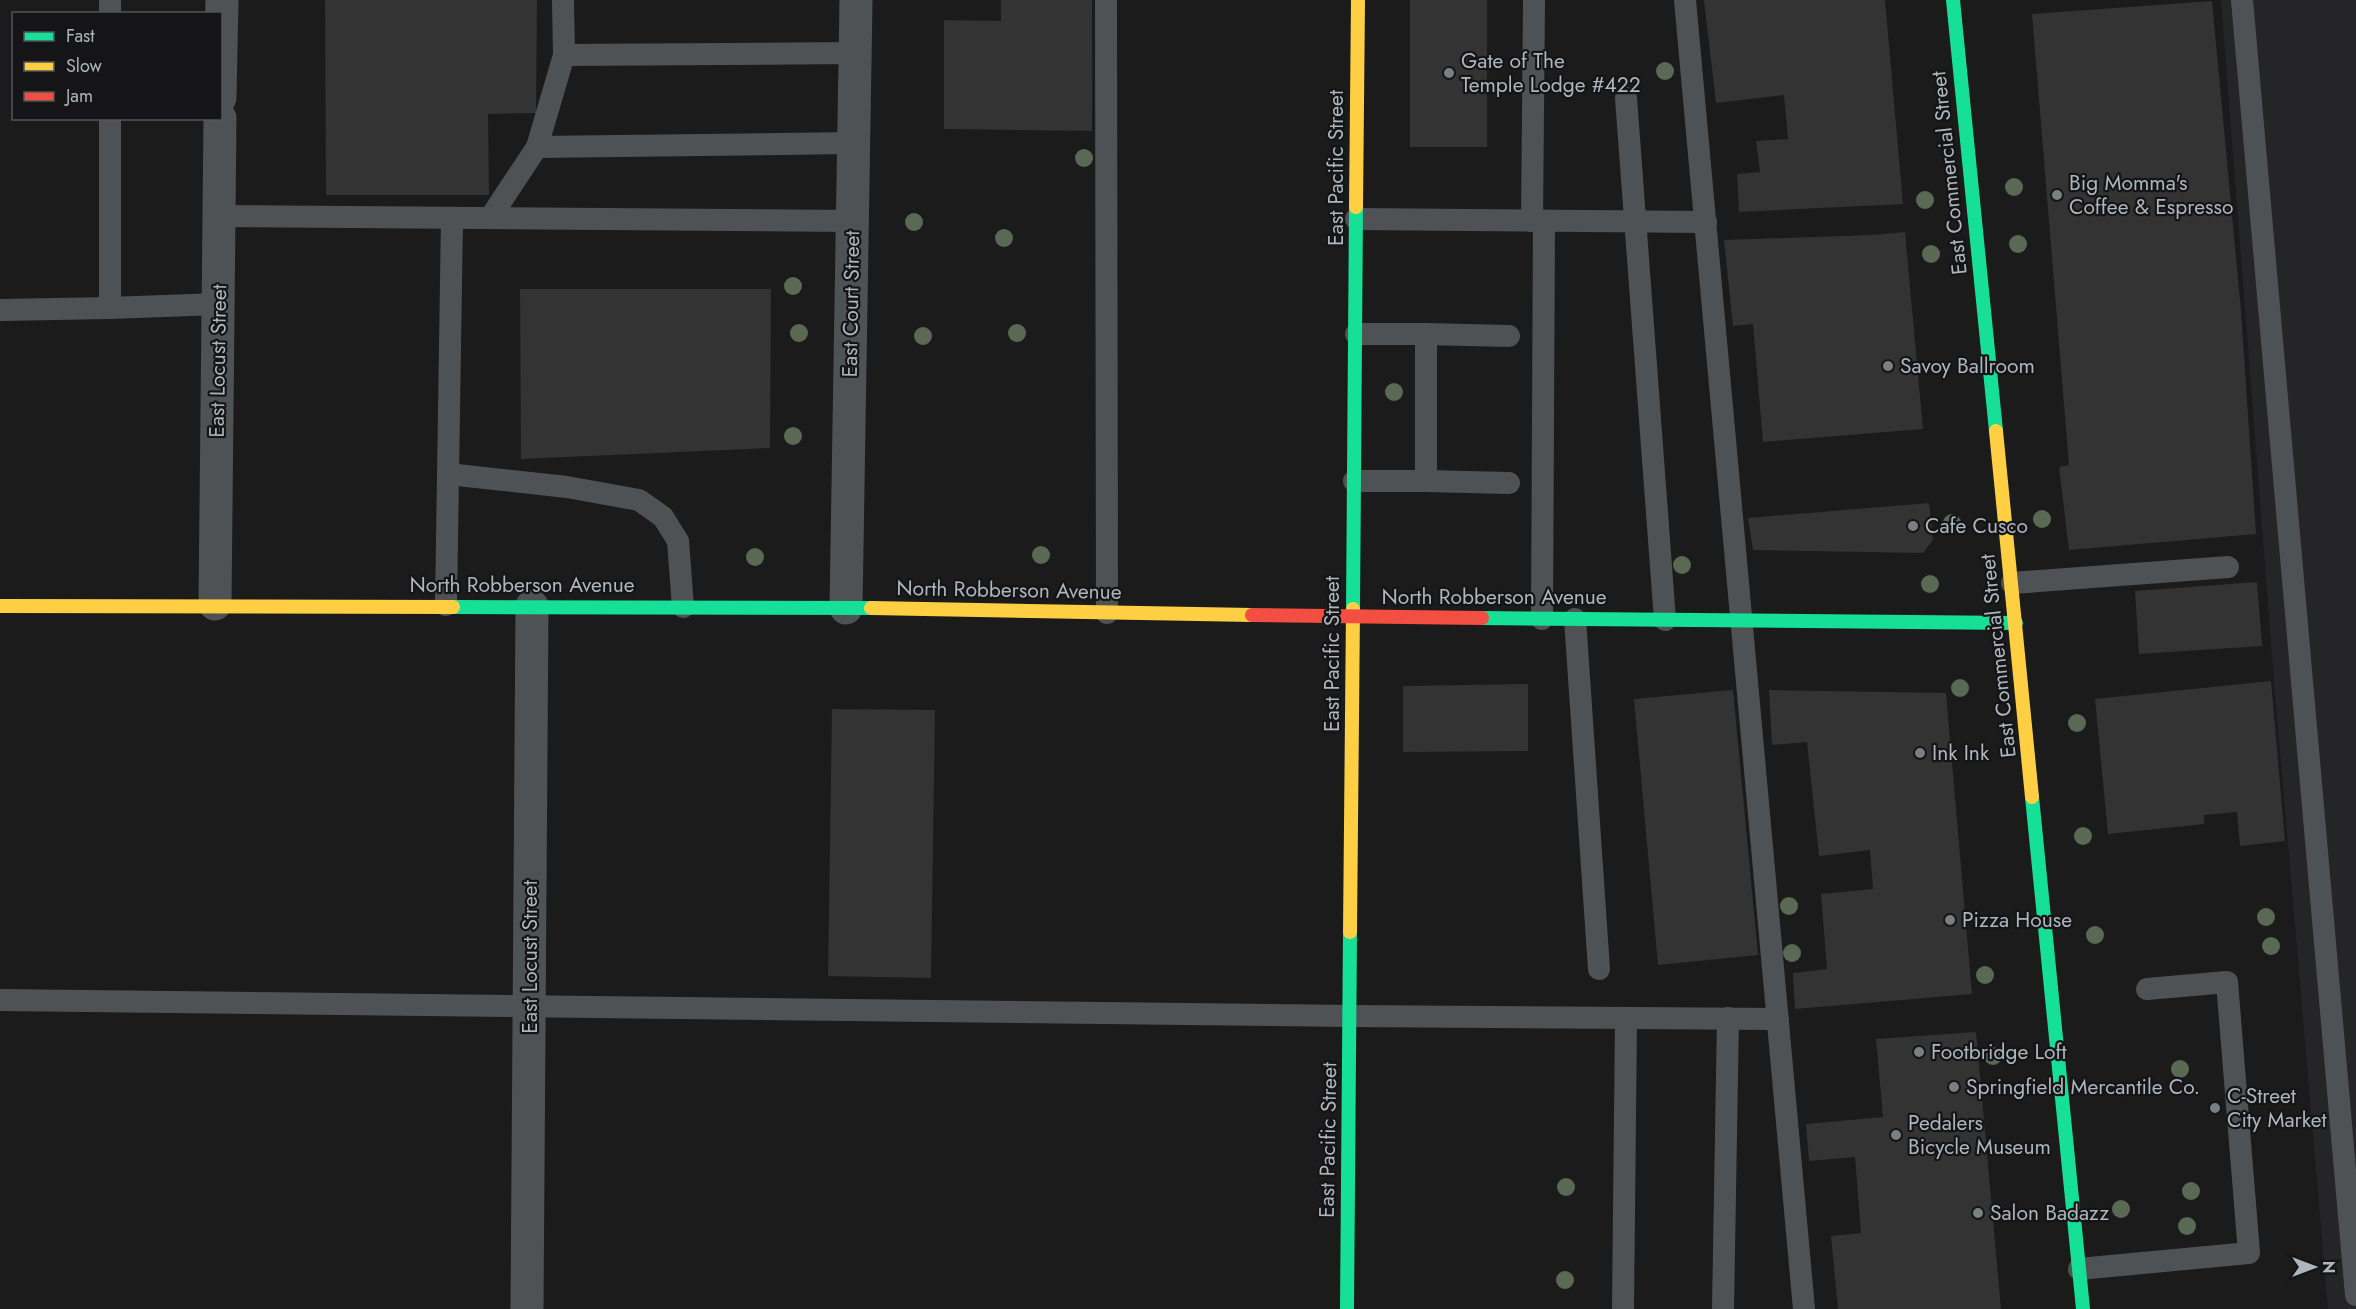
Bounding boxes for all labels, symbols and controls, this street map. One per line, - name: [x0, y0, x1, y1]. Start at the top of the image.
- legend: [12, 12, 222, 120]
- text: Fast: [66, 23, 95, 49]
- place label: Gate of The Temple Lodge #422: [1461, 46, 1641, 100]
- text: Slow: [66, 53, 103, 79]
- marker: Gate of The Temple Lodge #422: [1442, 66, 1456, 80]
- street label: East Commercial Street: [1923, 70, 1975, 276]
- text: Jam: [64, 83, 93, 109]
- street label: East Pacific Street: [1321, 90, 1351, 246]
- place label: Big Momma's Coffee & Espresso: [2069, 168, 2233, 222]
- marker: Big Momma's Coffee & Espresso: [2050, 188, 2064, 202]
- street label: East Court Street: [835, 230, 867, 378]
- street label: East Locust Street: [202, 284, 234, 438]
- place label: Savoy Ballroom: [1900, 351, 2035, 381]
- marker: Savoy Ballroom: [1881, 359, 1895, 373]
- place label: Cafe Cusco: [1925, 511, 2028, 541]
- marker: Cafe Cusco: [1906, 519, 1920, 533]
- street label: East Commercial Street: [1972, 553, 2024, 759]
- street label: North Robberson Avenue: [409, 570, 635, 600]
- street label: North Robberson Avenue: [896, 573, 1122, 607]
- street label: East Pacific Street: [1317, 576, 1347, 732]
- street label: North Robberson Avenue: [1381, 582, 1607, 612]
- place label: Ink Ink: [1932, 738, 1990, 768]
- marker: Ink Ink: [1913, 746, 1927, 760]
- street label: East Locust Street: [515, 880, 545, 1034]
- place label: Pizza House: [1962, 905, 2072, 935]
- marker: Pizza House: [1943, 913, 1957, 927]
- place label: Footbridge Loft: [1931, 1037, 2067, 1067]
- marker: Footbridge Loft: [1912, 1045, 1926, 1059]
- street label: East Pacific Street: [1312, 1062, 1344, 1218]
- place label: Springfield Mercantile Co.: [1966, 1072, 2200, 1102]
- marker: Springfield Mercantile Co.: [1947, 1080, 1961, 1094]
- place label: C-Street City Market: [2227, 1081, 2327, 1135]
- marker: C-Street City Market: [2208, 1101, 2222, 1115]
- place label: Pedalers Bicycle Museum: [1908, 1108, 2051, 1162]
- marker: Pedalers Bicycle Museum: [1889, 1128, 1903, 1142]
- place label: Salon Badazz: [1990, 1198, 2109, 1228]
- marker: Salon Badazz: [1971, 1206, 1985, 1220]
- north arrow: [2284, 1237, 2344, 1297]
- text: N: [2317, 1261, 2340, 1273]

